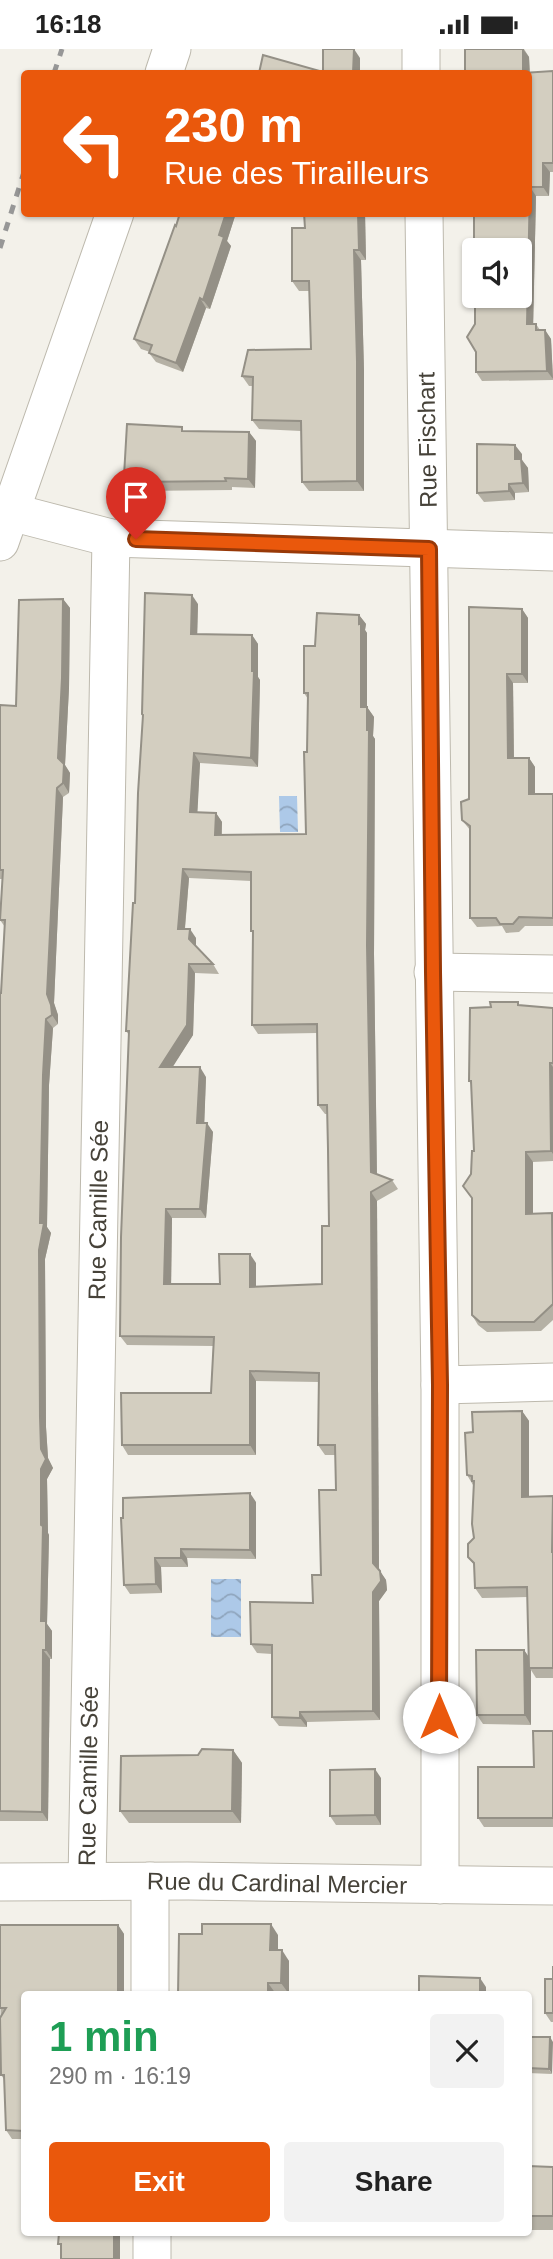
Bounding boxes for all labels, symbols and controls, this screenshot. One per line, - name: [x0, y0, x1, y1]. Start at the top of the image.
- text: 16:18: [35, 9, 102, 39]
- icon: left: [49, 98, 140, 189]
- text: 230 m: [164, 98, 303, 152]
- text: Rue des Tirailleurs: [164, 155, 429, 191]
- map controls: [462, 238, 532, 308]
- button: sound: [462, 238, 532, 308]
- street label: Rue Fischart: [412, 371, 442, 508]
- pin: [106, 467, 166, 539]
- icon: arrive: [117, 478, 155, 516]
- street label: Rue Camille Sée: [83, 1120, 113, 1300]
- position arrow: [402, 1680, 476, 1754]
- street label: Rue Camille Sée: [73, 1686, 103, 1866]
- street label: Rue du Cardinal Mercier: [147, 1867, 407, 1899]
- text: 1 min: [49, 2013, 159, 2060]
- button: close: [430, 2014, 504, 2088]
- text: 290 m · 16:19: [49, 2063, 191, 2089]
- button: Exit: [49, 2142, 270, 2222]
- button: Share: [284, 2142, 504, 2222]

